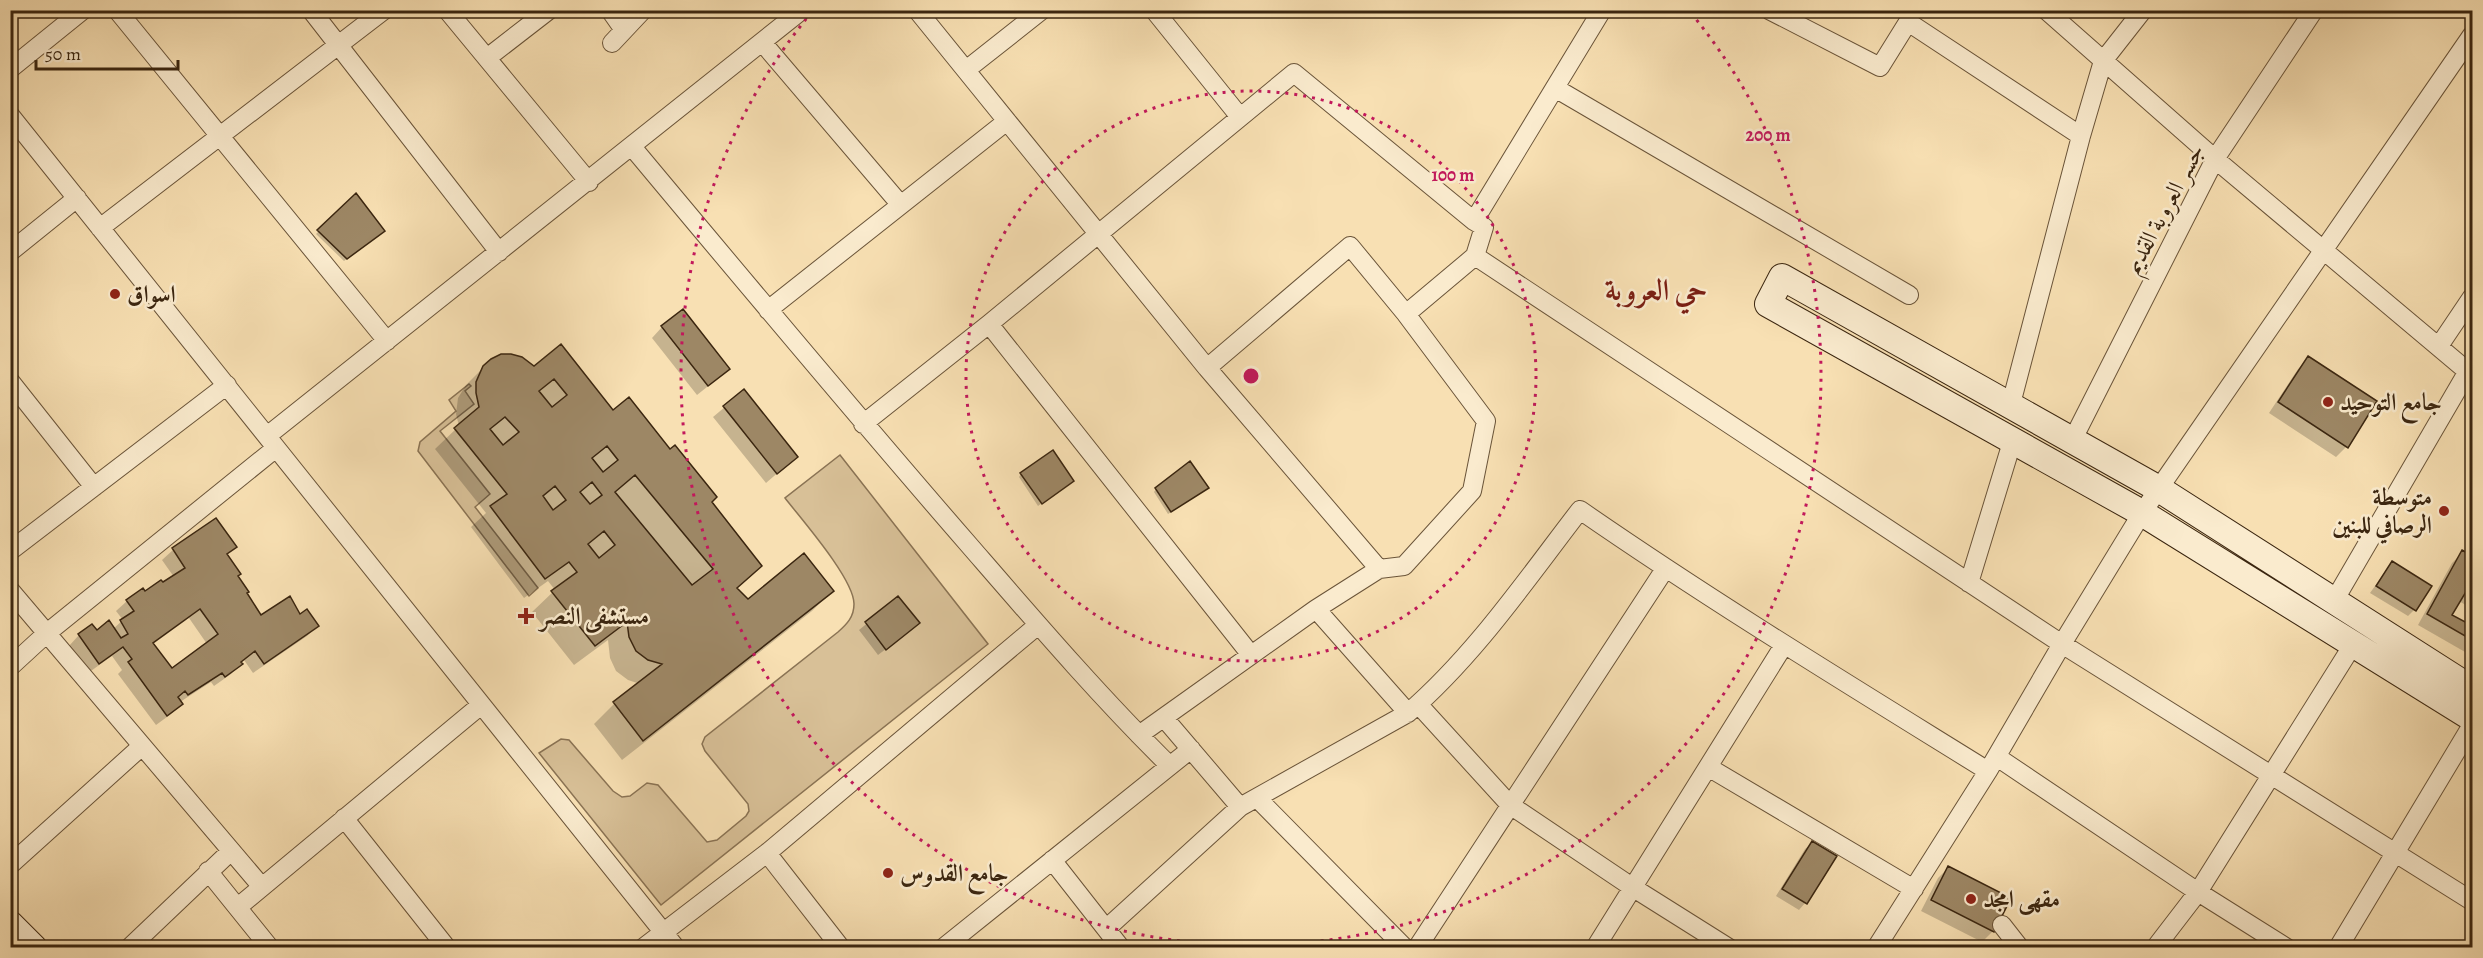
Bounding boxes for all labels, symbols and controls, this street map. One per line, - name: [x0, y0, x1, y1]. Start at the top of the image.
- scale bar: [36, 33, 178, 71]
- text: 50 m: [45, 42, 81, 66]
- text: 200 m: [1745, 123, 1791, 147]
- street label: جسر العروبة القديم: [2116, 138, 2216, 282]
- text: 100 m: [1432, 163, 1474, 187]
- district label: حي العروبة: [1605, 270, 1707, 315]
- place label: اسواق: [127, 278, 176, 310]
- marker: اسواق: [108, 287, 122, 301]
- centre of rings: [1241, 366, 1261, 386]
- place label: جامع التوحيد: [2340, 386, 2442, 424]
- marker: جامع التوحيد: [2321, 395, 2335, 409]
- place label: متوسطة الرصافي للبنين: [2332, 481, 2432, 544]
- marker: متوسطة الرصافي للبنين: [2437, 504, 2451, 518]
- place label: مستشفى النصر: [537, 600, 649, 633]
- marker: مستشفى النصر: [517, 607, 535, 625]
- place label: جامع القدوس: [900, 857, 1009, 895]
- marker: جامع القدوس: [881, 866, 895, 880]
- place label: مقهى امجد: [1983, 883, 2060, 915]
- marker: مقهى امجد: [1964, 892, 1978, 906]

